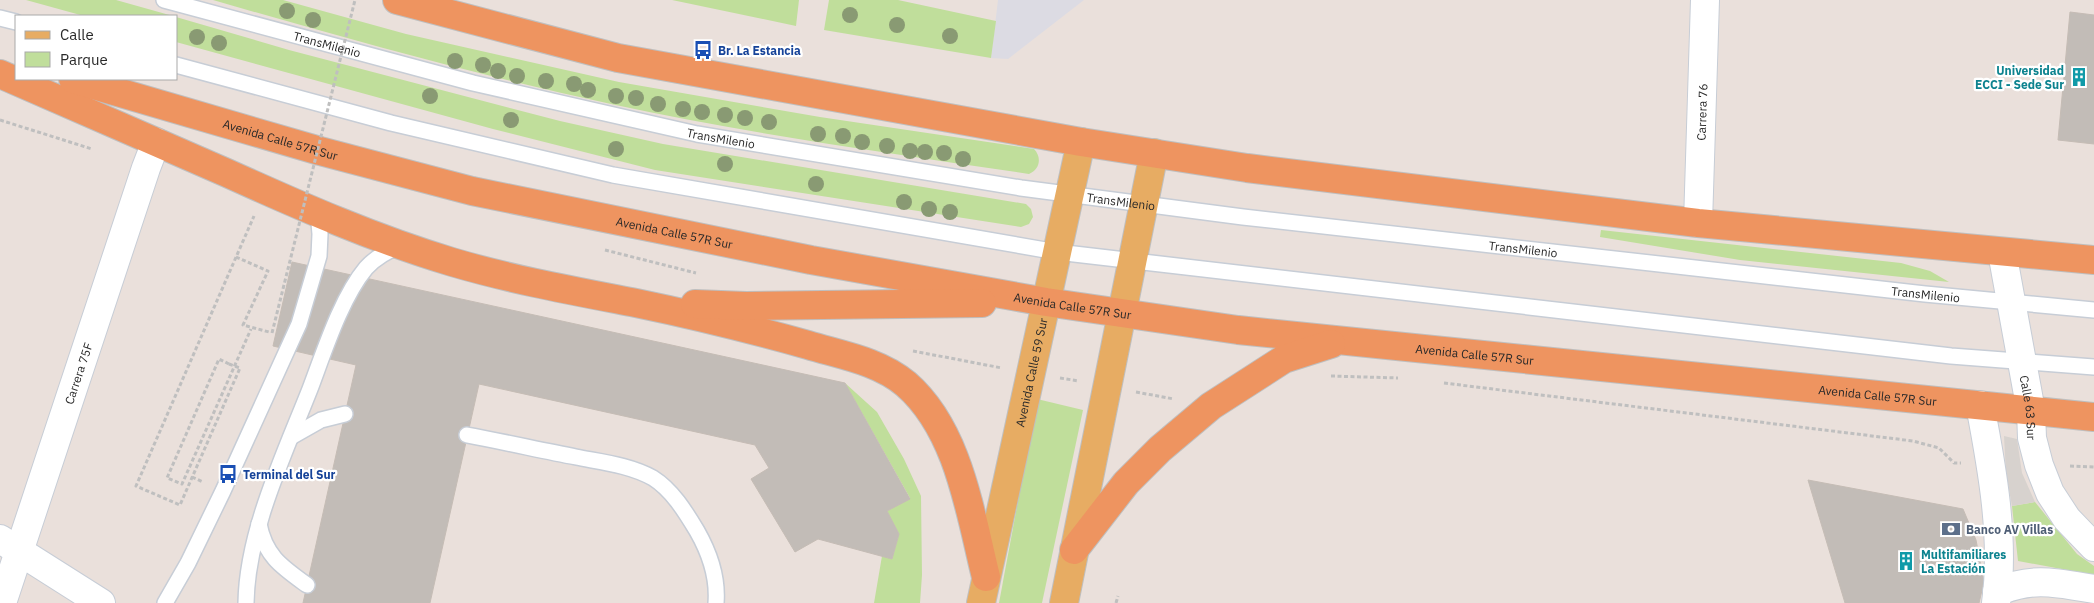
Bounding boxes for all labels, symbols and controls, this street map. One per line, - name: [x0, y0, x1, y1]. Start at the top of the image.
- legend: [15, 15, 178, 80]
- text: Calle: [60, 25, 94, 44]
- street label: TransMilenio: [292, 28, 363, 60]
- bus stop icon: Br. La Estancia: [692, 39, 714, 61]
- place label: Br. La Estancia: [718, 43, 801, 58]
- text: Parque: [60, 50, 108, 69]
- place label: Universidad ECCI - Sede Sur: [1975, 63, 2064, 92]
- building icon: Universidad ECCI - Sede Sur: [2068, 66, 2090, 88]
- street label: Carrera 76: [1693, 83, 1710, 141]
- street label: Avenida Calle 57R Sur: [221, 116, 340, 163]
- street label: TransMilenio: [685, 124, 757, 151]
- street label: TransMilenio: [1086, 189, 1156, 213]
- street label: Avenida Calle 57R Sur: [615, 213, 735, 252]
- street label: TransMilenio: [1488, 237, 1559, 260]
- street label: TransMilenio: [1890, 283, 1961, 305]
- street label: Avenida Calle 57R Sur: [1013, 289, 1133, 322]
- street label: Avenida Calle 59 Sur: [1012, 316, 1050, 428]
- street label: Carrera 75F: [61, 340, 95, 406]
- street label: Avenida Calle 57R Sur: [1415, 341, 1535, 368]
- street label: Calle 63 Sur: [2017, 374, 2040, 441]
- street label: Avenida Calle 57R Sur: [1818, 382, 1938, 409]
- bus stop icon: Terminal del Sur: [217, 463, 239, 485]
- place label: Terminal del Sur: [243, 467, 336, 482]
- bank icon: Banco AV Villas: [1940, 518, 1962, 540]
- place label: Banco AV Villas: [1966, 522, 2053, 537]
- place label: Multifamiliares La Estación: [1921, 547, 2006, 576]
- building icon: Multifamiliares La Estación: [1895, 550, 1917, 572]

